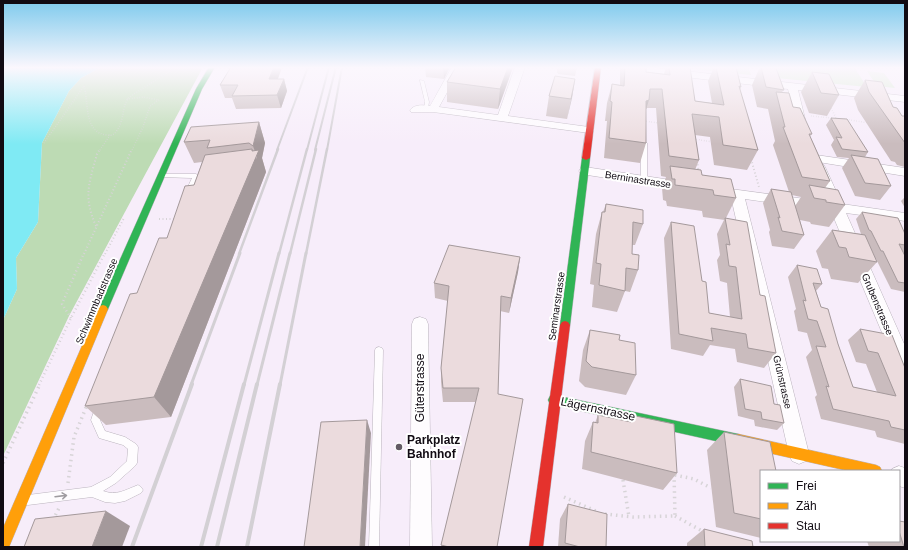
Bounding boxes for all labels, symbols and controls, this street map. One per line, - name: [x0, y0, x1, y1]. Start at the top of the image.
- street label: Berninastrasse: [604, 169, 672, 190]
- street label: Schwimmbadstrasse: [73, 256, 120, 346]
- street label: Seminarstrasse: [546, 270, 567, 341]
- street label: Grubenstrasse: [860, 272, 896, 337]
- street label: Güterstrasse: [413, 353, 427, 422]
- street label: Grünstrasse: [771, 354, 794, 410]
- street label: Lägernstrasse: [559, 394, 637, 424]
- place label: Parkplatz Bahnhof: [407, 433, 460, 461]
- marker: Parkplatz Bahnhof: [394, 442, 404, 452]
- legend: [760, 470, 900, 542]
- text: Frei: [796, 479, 817, 493]
- one-way arrow: [54, 492, 67, 500]
- text: Zäh: [796, 499, 817, 513]
- text: Stau: [796, 519, 821, 533]

